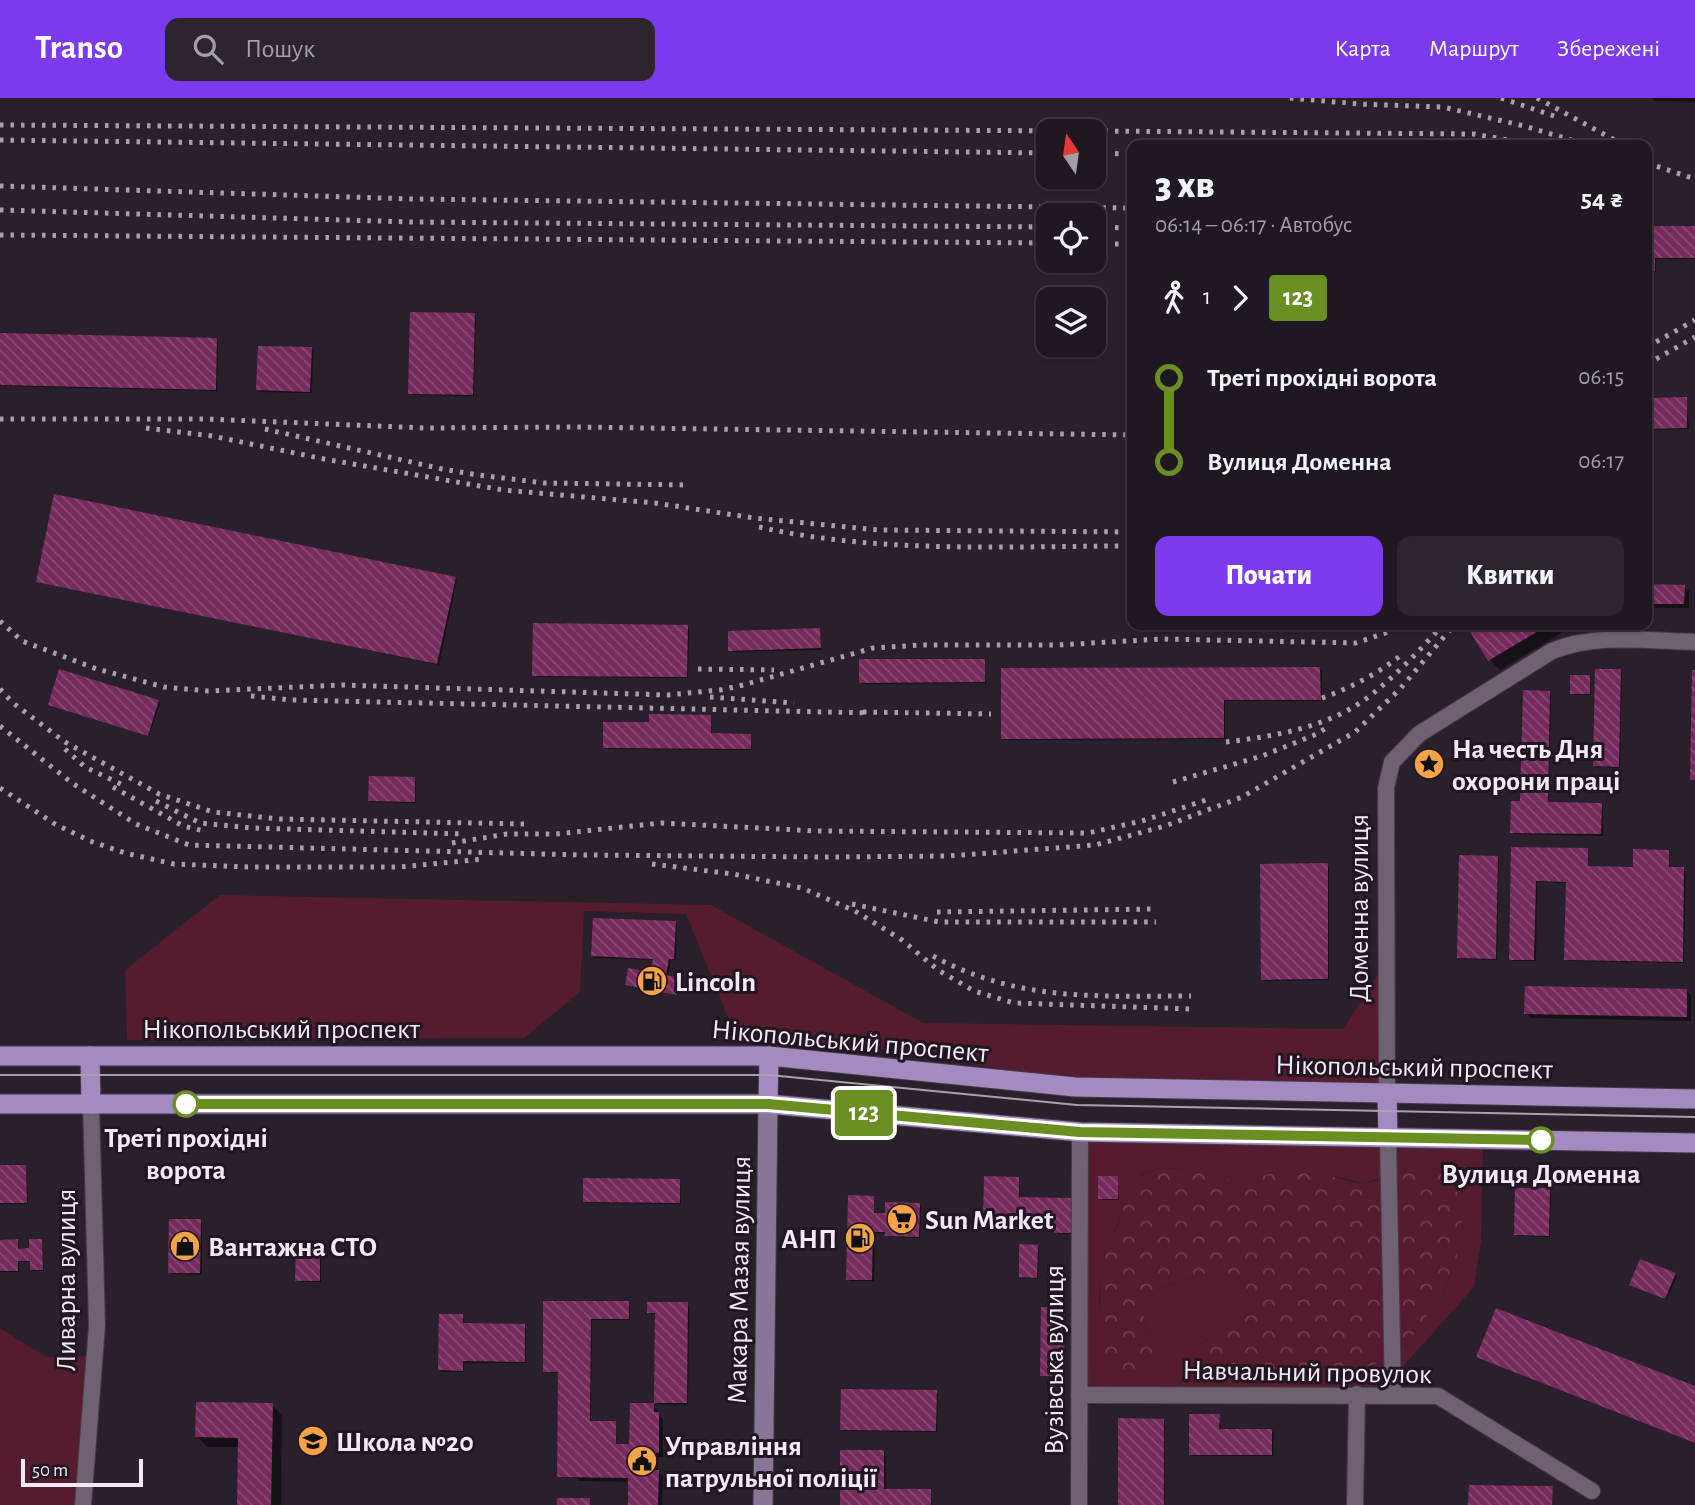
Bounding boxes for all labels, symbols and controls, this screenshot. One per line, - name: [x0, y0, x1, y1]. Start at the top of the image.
- search box: [165, 18, 655, 81]
- icon: search: [189, 30, 227, 68]
- text: Transo: [35, 32, 123, 65]
- text: Пошук: [245, 36, 315, 62]
- text: Карта: [1335, 37, 1391, 61]
- text: Маршрут: [1429, 37, 1519, 61]
- text: Збережені: [1557, 37, 1660, 61]
- north arrow: [1036, 119, 1106, 189]
- map controls: [1036, 119, 1106, 357]
- text: 3 хв: [1155, 167, 1214, 205]
- text: 54 ₴: [1581, 186, 1624, 212]
- button: locate: [1036, 203, 1106, 273]
- text: 06:14 – 06:17 · Автобус: [1155, 214, 1352, 237]
- icon: walk: [1155, 279, 1193, 317]
- icon: forward: [1221, 279, 1259, 317]
- text: 1: [1203, 286, 1211, 309]
- text: 123: [1283, 286, 1313, 310]
- button: layers: [1036, 287, 1106, 357]
- text: Треті прохідні ворота: [1207, 365, 1437, 391]
- text: 06:15: [1578, 366, 1624, 389]
- text: Вулиця Доменна: [1207, 449, 1392, 475]
- text: 06:17: [1578, 450, 1624, 473]
- button: Почати: [1155, 536, 1383, 616]
- button: Квитки: [1397, 536, 1624, 616]
- place label: На честь Дня охорони праці: [1452, 736, 1620, 796]
- place icon: На честь Дня охорони праці: [1412, 747, 1446, 781]
- street label: Доменна вулиця: [1346, 814, 1374, 1002]
- fuel station icon: Lincoln: [635, 964, 669, 998]
- place label: Lincoln: [675, 969, 756, 997]
- street label: Нікопольський проспект: [142, 1016, 421, 1044]
- street label: Нікопольський проспект: [710, 1016, 990, 1068]
- street label: Нікопольський проспект: [1275, 1052, 1554, 1084]
- line badge: 123: [824, 1090, 904, 1136]
- marker: Треті прохідні ворота: [173, 1091, 199, 1117]
- text: 123: [849, 1101, 879, 1125]
- place label: Треті прохідні ворота: [104, 1125, 268, 1185]
- marker: Вулиця Доменна: [1528, 1127, 1554, 1153]
- street label: Макара Мазая вулиця: [724, 1156, 756, 1404]
- place label: Вулиця Доменна: [1442, 1161, 1640, 1189]
- street label: Ливарна вулиця: [53, 1189, 81, 1371]
- supermarket icon: Sun Market: [885, 1202, 919, 1236]
- place label: Sun Market: [925, 1207, 1054, 1235]
- fuel station icon: АНП: [843, 1221, 877, 1255]
- place label: АНП: [781, 1226, 837, 1254]
- shop icon: Вантажна СТО: [168, 1229, 202, 1263]
- place label: Вантажна СТО: [208, 1234, 377, 1262]
- street label: Вузівська вулиця: [1041, 1265, 1069, 1455]
- street label: Навчальний провулок: [1182, 1357, 1432, 1389]
- school or university icon: Школа №20: [296, 1424, 330, 1458]
- place label: Школа №20: [336, 1429, 474, 1457]
- place label: Управління патрульної поліції: [665, 1433, 878, 1493]
- public building icon: Управління патрульної поліції: [625, 1444, 659, 1478]
- scale bar: [21, 1456, 144, 1488]
- text: 50 m: [32, 1461, 68, 1480]

